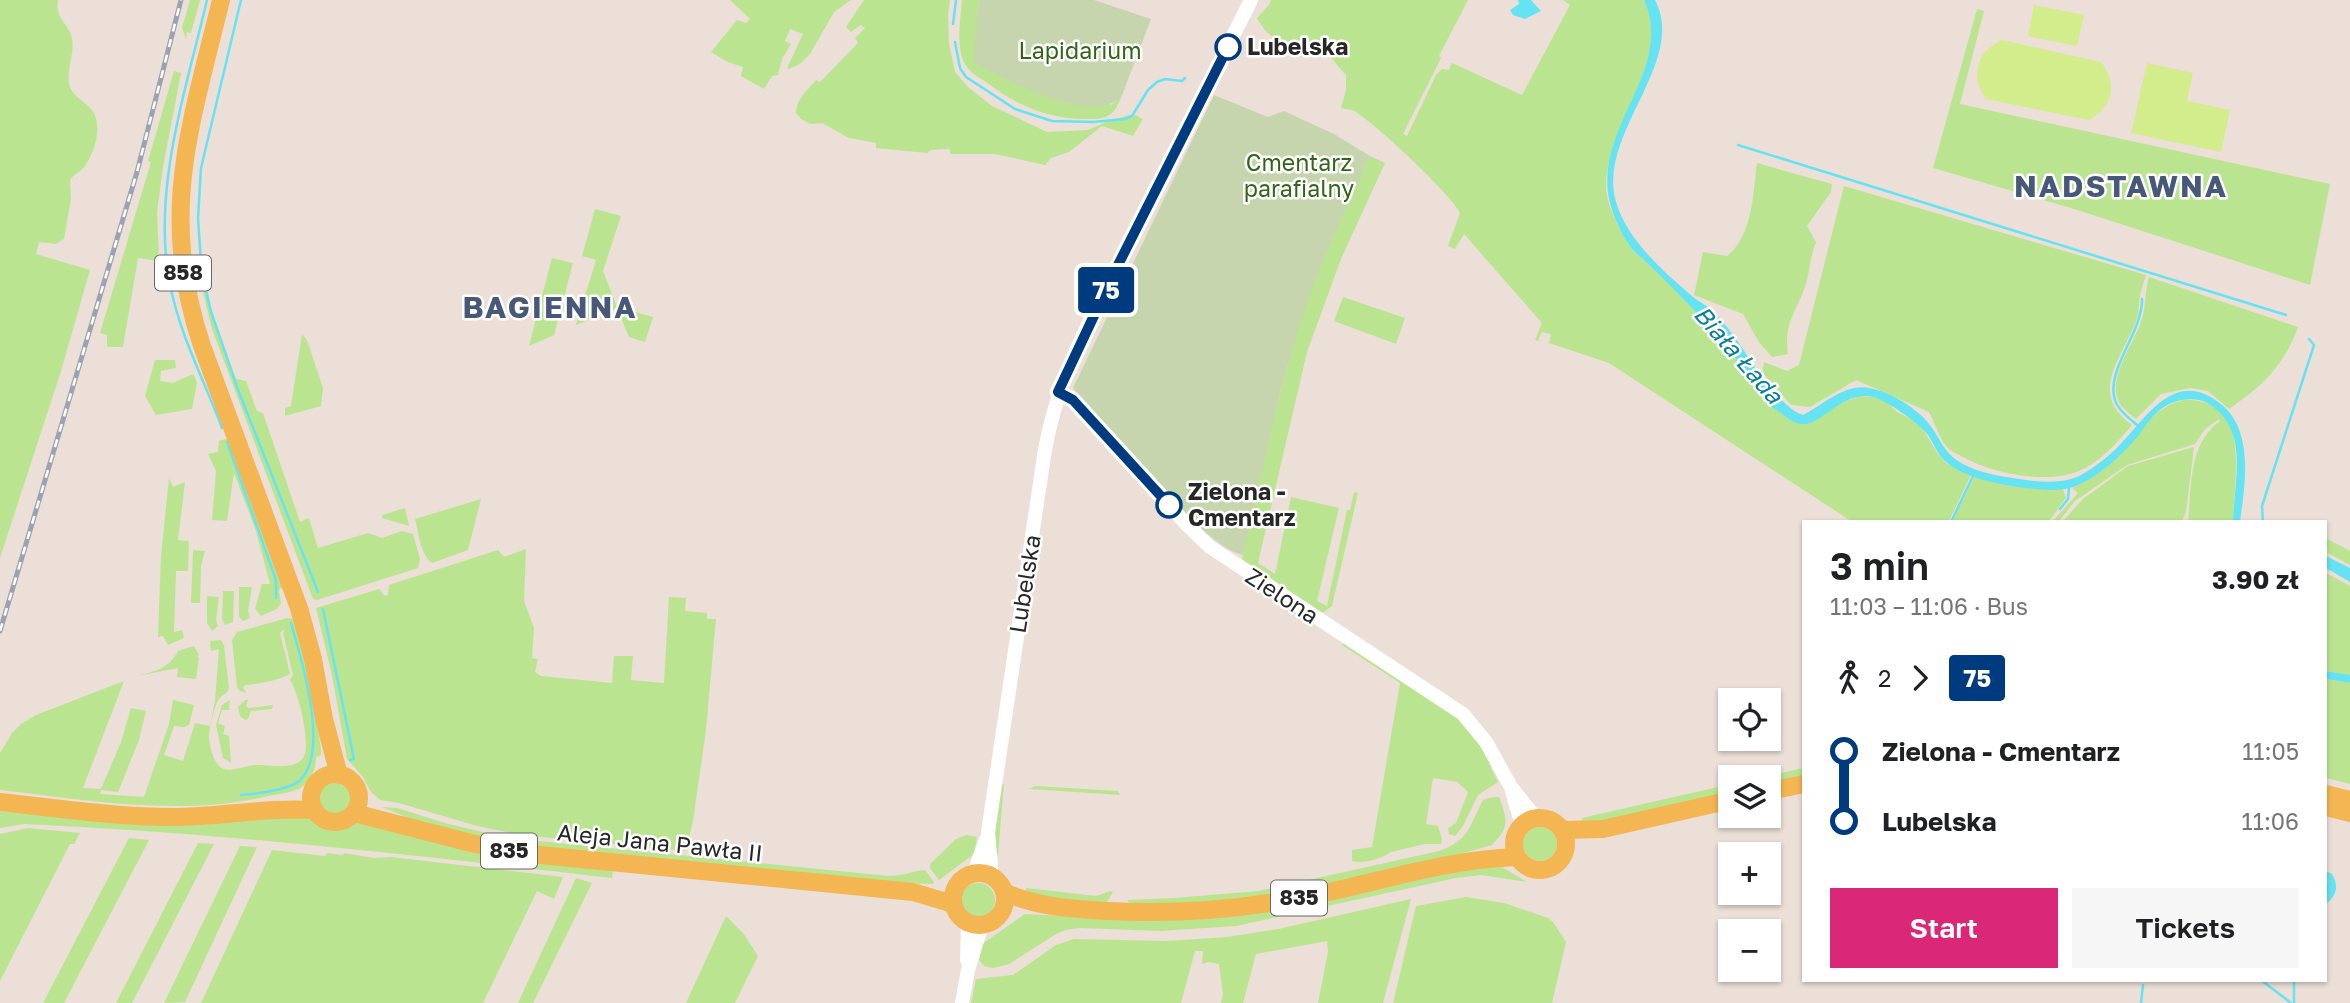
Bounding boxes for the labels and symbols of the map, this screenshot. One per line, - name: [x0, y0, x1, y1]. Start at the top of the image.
- place label: Lubelska: [1247, 32, 1348, 60]
- marker: Lubelska: [1215, 34, 1241, 60]
- park label: Lapidarium: [1018, 36, 1142, 64]
- park label: Cmentarz parafialny: [1244, 148, 1354, 202]
- district label: NADSTAWNA: [2014, 168, 2228, 204]
- road number: 858: [155, 256, 211, 290]
- line badge: 75: [1074, 267, 1138, 313]
- district label: BAGIENNA: [462, 289, 638, 325]
- water label: Biała Łada: [1689, 299, 1790, 410]
- place label: Zielona - Cmentarz: [1188, 477, 1296, 531]
- marker: Zielona - Cmentarz: [1156, 492, 1182, 518]
- street label: Lubelska: [1002, 533, 1046, 635]
- street label: Zielona: [1241, 561, 1324, 629]
- street label: Aleja Jana Pawła II: [556, 817, 764, 867]
- road number: 835: [481, 834, 537, 868]
- road number: 835: [1271, 880, 1327, 916]

